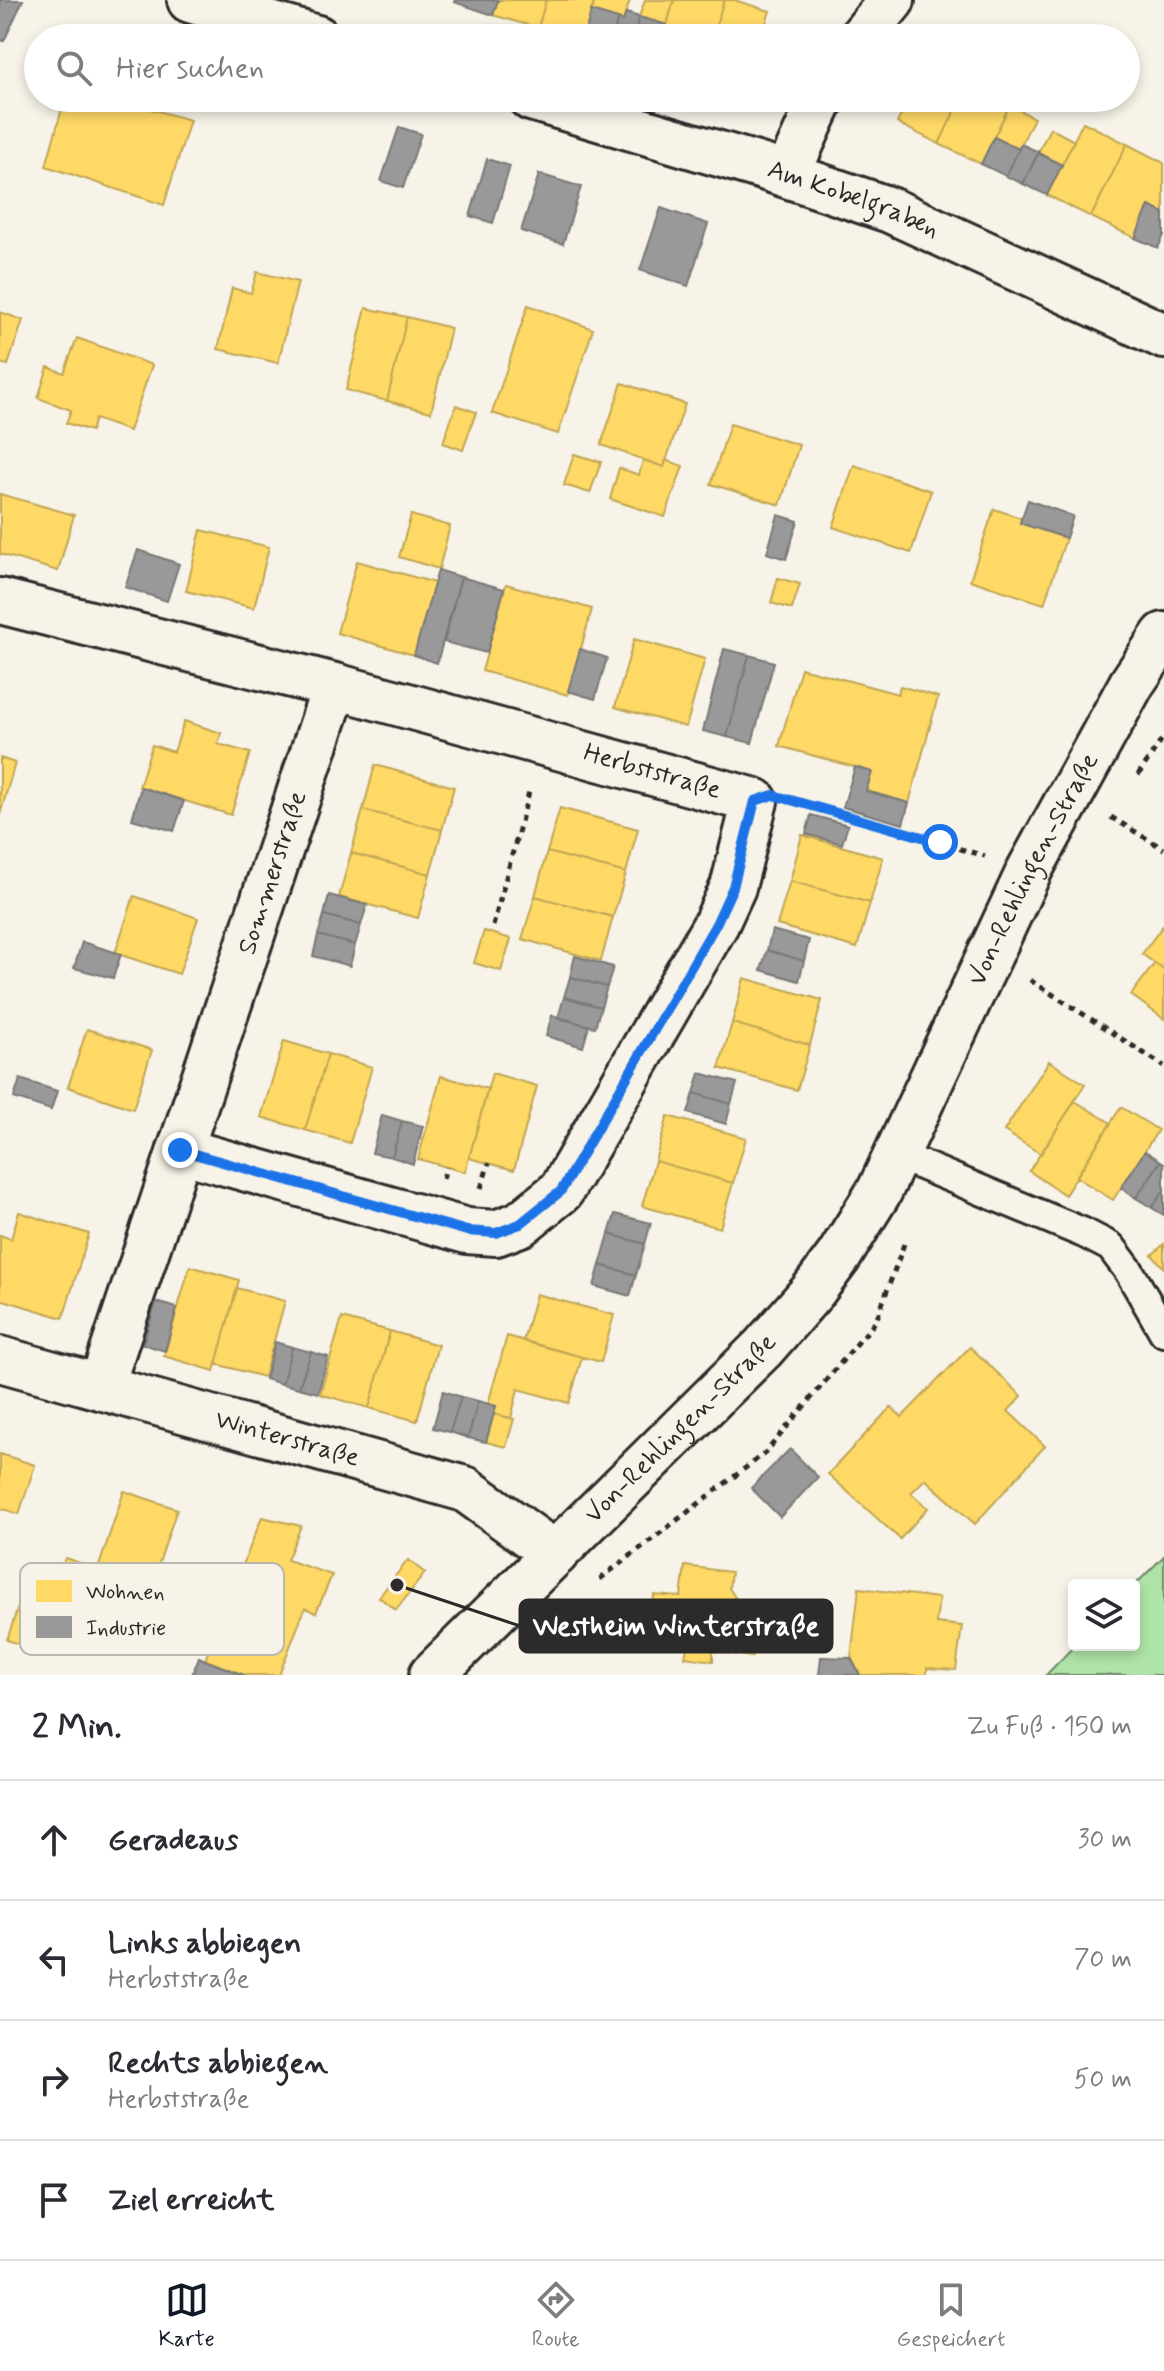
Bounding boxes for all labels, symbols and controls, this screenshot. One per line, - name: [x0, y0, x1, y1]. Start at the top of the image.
- search box: [24, 24, 1140, 112]
- icon: search: [52, 46, 96, 90]
- text: Hier suchen: [116, 49, 264, 88]
- street label: Am Kobelgraben: [763, 153, 944, 247]
- street label: Herbststraße: [579, 736, 725, 808]
- street label: Von-Rehlingen-Straße: [961, 747, 1107, 991]
- street label: Sommerstraße: [231, 787, 316, 959]
- route start: [922, 824, 958, 860]
- route end: [162, 1132, 198, 1168]
- street label: Von-Rehlingen-Straße: [578, 1327, 785, 1531]
- street label: Winterstraße: [211, 1403, 363, 1476]
- legend: [20, 1563, 284, 1655]
- text: Wohnen: [86, 1579, 165, 1607]
- map controls: [1068, 1579, 1140, 1651]
- button: layers: [1068, 1579, 1140, 1651]
- callout: Westheim Winterstraße: [520, 1600, 832, 1652]
- text: Westheim Winterstraße: [533, 1609, 819, 1646]
- text: Industrie: [86, 1615, 166, 1643]
- text: 2 Min.: [32, 1705, 122, 1750]
- text: Zu Fuß · 150 m: [967, 1710, 1132, 1744]
- icon: ahead: [32, 1818, 76, 1862]
- text: Geradeaus: [108, 1821, 238, 1860]
- text: 30 m: [1078, 1823, 1132, 1857]
- text: Links abbiegen: [108, 1924, 301, 1963]
- icon: left: [32, 1938, 76, 1982]
- text: 70 m: [1074, 1943, 1132, 1977]
- text: Herbststraße: [108, 1963, 249, 1997]
- text: Rechts abbiegen: [108, 2044, 328, 2083]
- icon: right: [32, 2058, 76, 2102]
- text: 50 m: [1074, 2063, 1132, 2097]
- text: Herbststraße: [108, 2083, 249, 2117]
- icon: arrive: [32, 2178, 76, 2222]
- text: Ziel erreicht: [108, 2181, 274, 2220]
- tab: Karte: [158, 2278, 215, 2354]
- tab: Route: [532, 2278, 580, 2354]
- tab: Gespeichert: [897, 2278, 1006, 2354]

